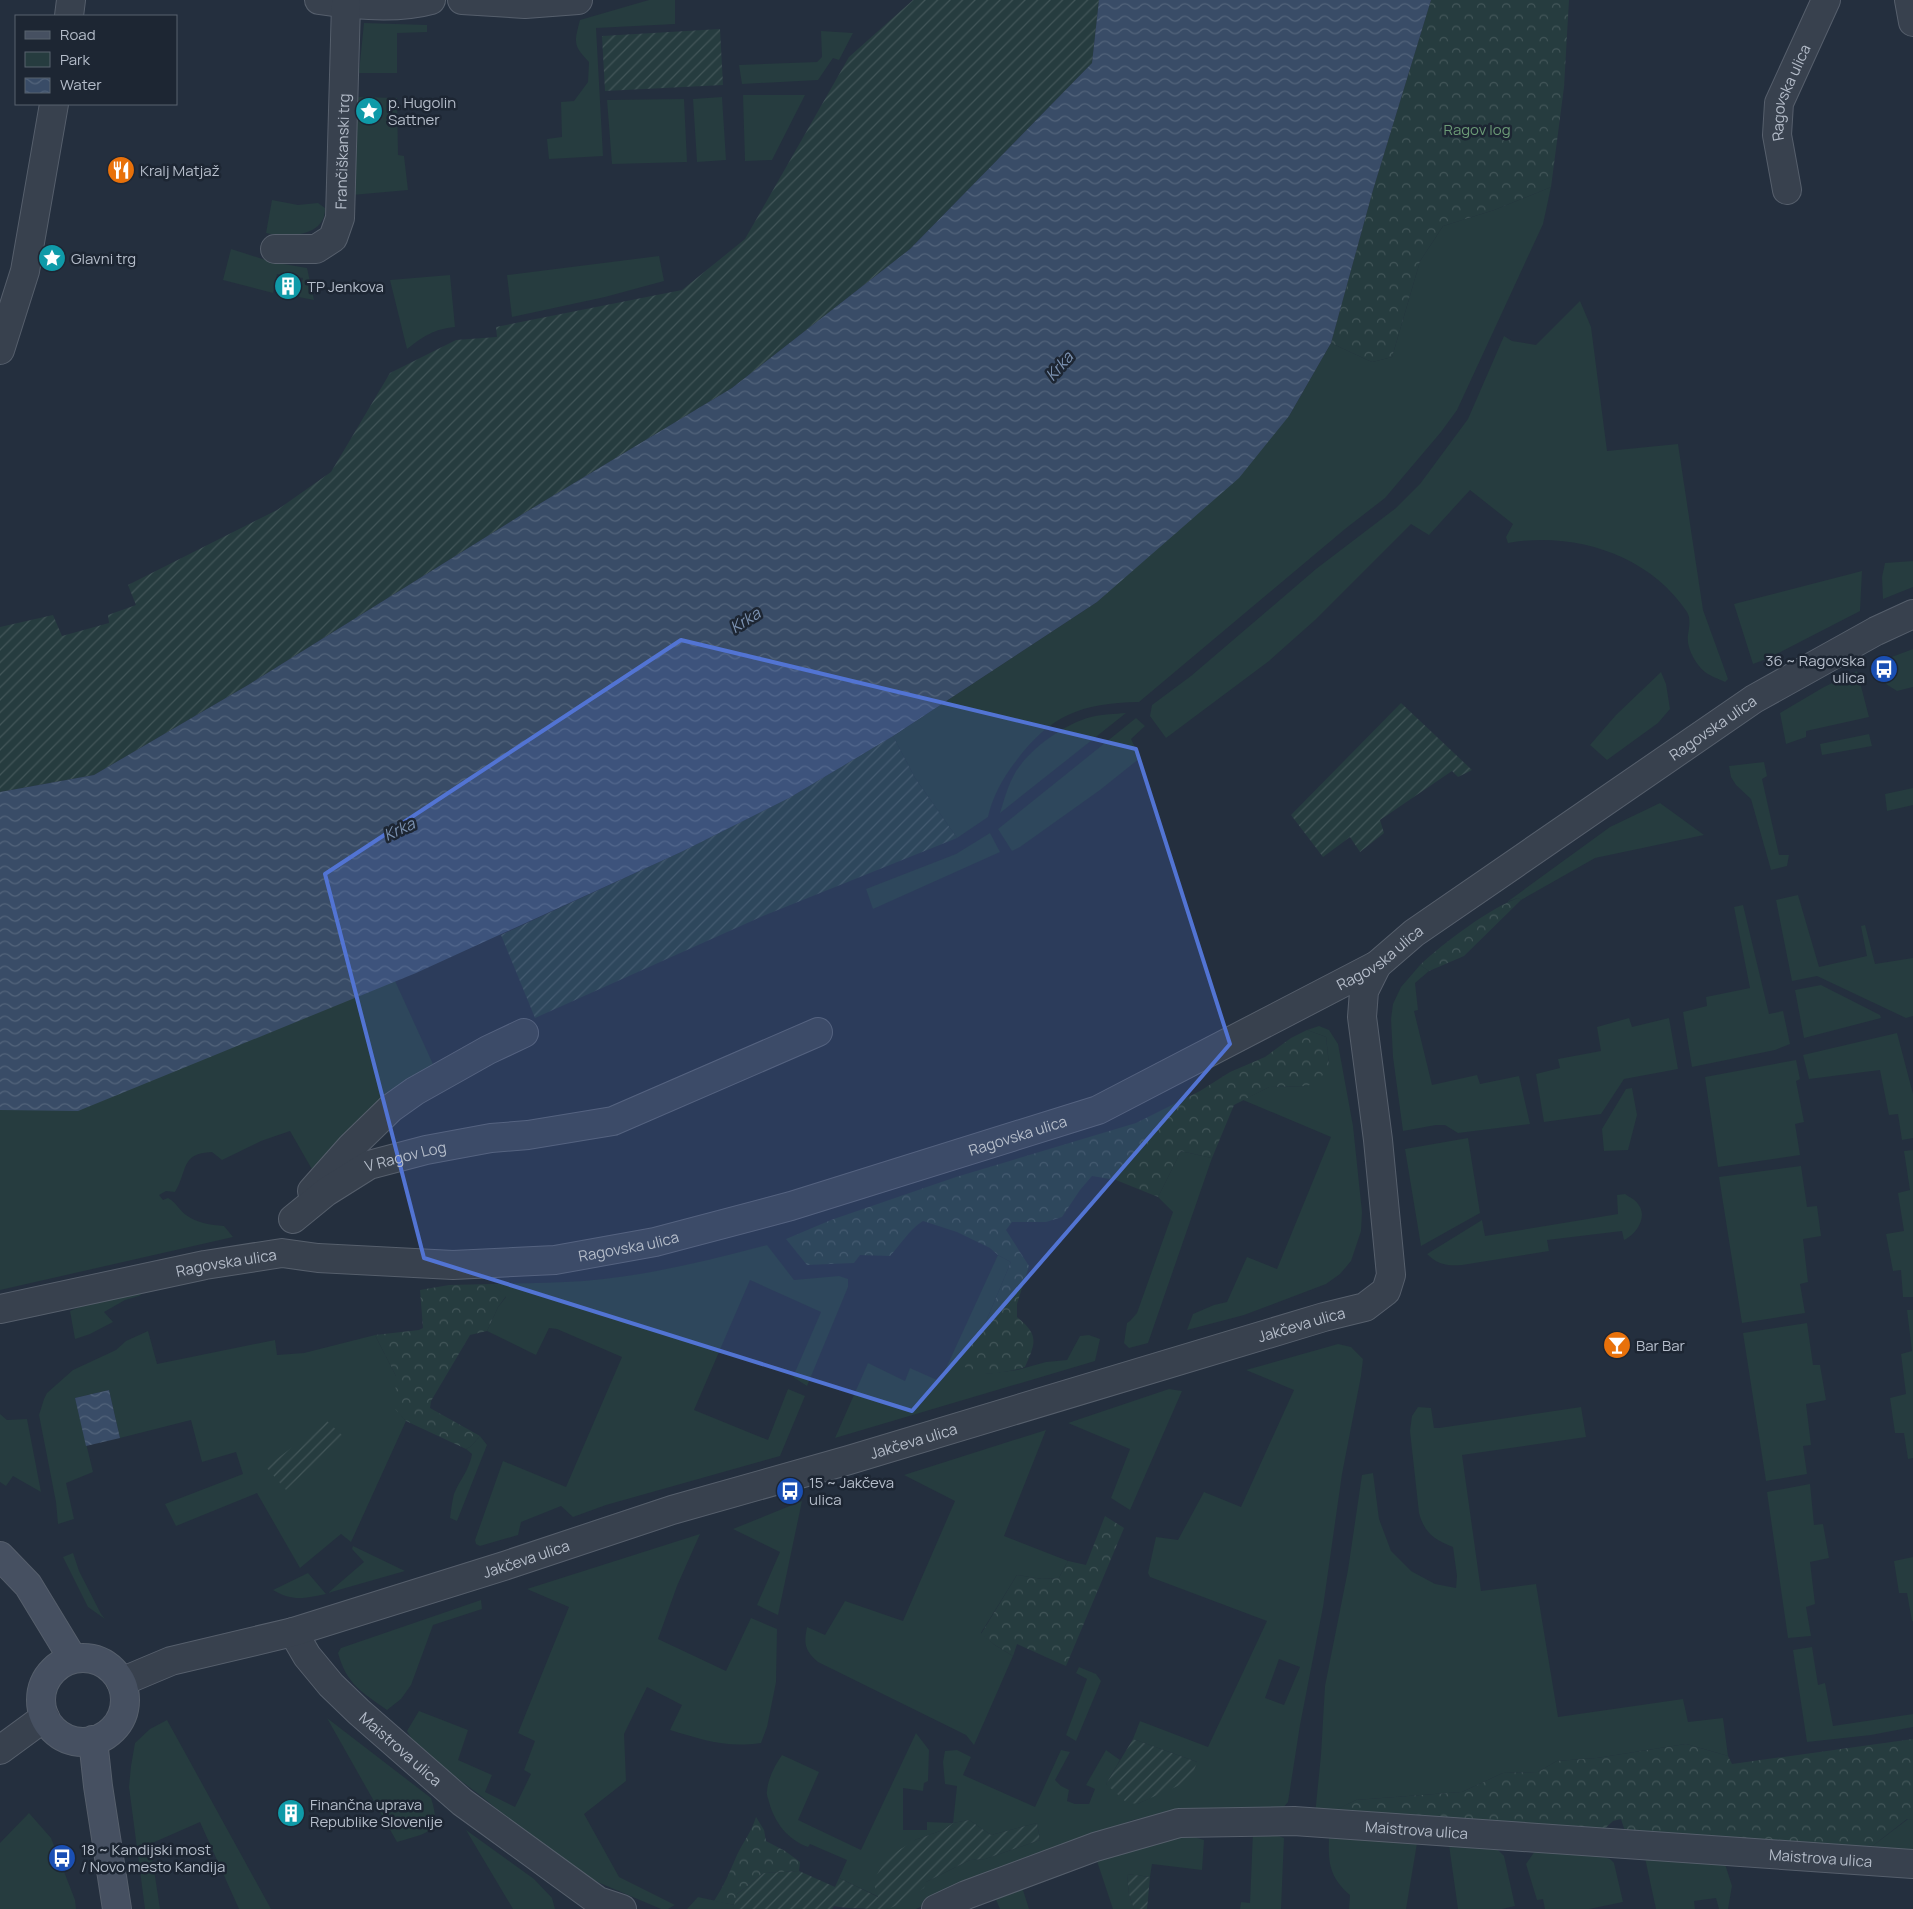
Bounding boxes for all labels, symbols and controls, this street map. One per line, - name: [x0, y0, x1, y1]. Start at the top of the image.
- legend: [15, 15, 178, 105]
- text: Road: [60, 24, 96, 45]
- street label: Ragovska ulica: [1766, 40, 1815, 143]
- text: Park: [60, 49, 90, 70]
- text: Water: [60, 74, 102, 95]
- place label: p. Hugolin Sattner: [388, 92, 456, 130]
- street label: Frančiškanski trg: [330, 93, 354, 210]
- place icon: p. Hugolin Sattner: [354, 96, 384, 126]
- park label: Ragov log: [1443, 119, 1511, 140]
- restaurant icon: Kralj Matjaž: [106, 155, 136, 185]
- place label: Kralj Matjaž: [140, 160, 220, 181]
- place icon: Glavni trg: [37, 243, 67, 273]
- place label: Glavni trg: [71, 248, 136, 269]
- building icon: TP Jenkova: [273, 271, 303, 301]
- place label: TP Jenkova: [307, 276, 384, 297]
- water label: Krka: [1040, 346, 1079, 385]
- water label: Krka: [726, 601, 765, 638]
- place label: 36 ~ Ragovska ulica: [1765, 650, 1865, 688]
- bus stop icon: 36 ~ Ragovska ulica: [1869, 654, 1899, 684]
- street label: Ragovska ulica: [1665, 690, 1760, 765]
- water label: Krka: [380, 812, 419, 846]
- street label: Ragovska ulica: [1333, 920, 1427, 995]
- street label: Ragovska ulica: [966, 1110, 1069, 1160]
- street label: V Ragov Log: [362, 1136, 448, 1176]
- street label: Ragovska ulica: [577, 1226, 681, 1266]
- street label: Ragovska ulica: [174, 1243, 278, 1281]
- street label: Jakčeva ulica: [1255, 1302, 1347, 1347]
- bar icon: Bar Bar: [1602, 1330, 1632, 1360]
- place label: Bar Bar: [1636, 1335, 1685, 1356]
- street label: Jakčeva ulica: [867, 1418, 960, 1464]
- place label: 15 ~ Jakčeva ulica: [809, 1472, 894, 1510]
- bus stop icon: 15 ~ Jakčeva ulica: [775, 1476, 805, 1506]
- street label: Jakčeva ulica: [480, 1534, 572, 1582]
- street label: Maistrova ulica: [355, 1707, 447, 1791]
- place label: Finančna uprava Republike Slovenije: [310, 1794, 443, 1832]
- building icon: Finančna uprava Republike Slovenije: [276, 1798, 306, 1828]
- street label: Maistrova ulica: [1364, 1815, 1469, 1844]
- place label: 18 ~ Kandijski most / Novo mesto Kandija: [81, 1839, 225, 1877]
- bus stop icon: 18 ~ Kandijski most / Novo mesto Kandija: [47, 1843, 77, 1873]
- street label: Maistrova ulica: [1768, 1844, 1873, 1872]

